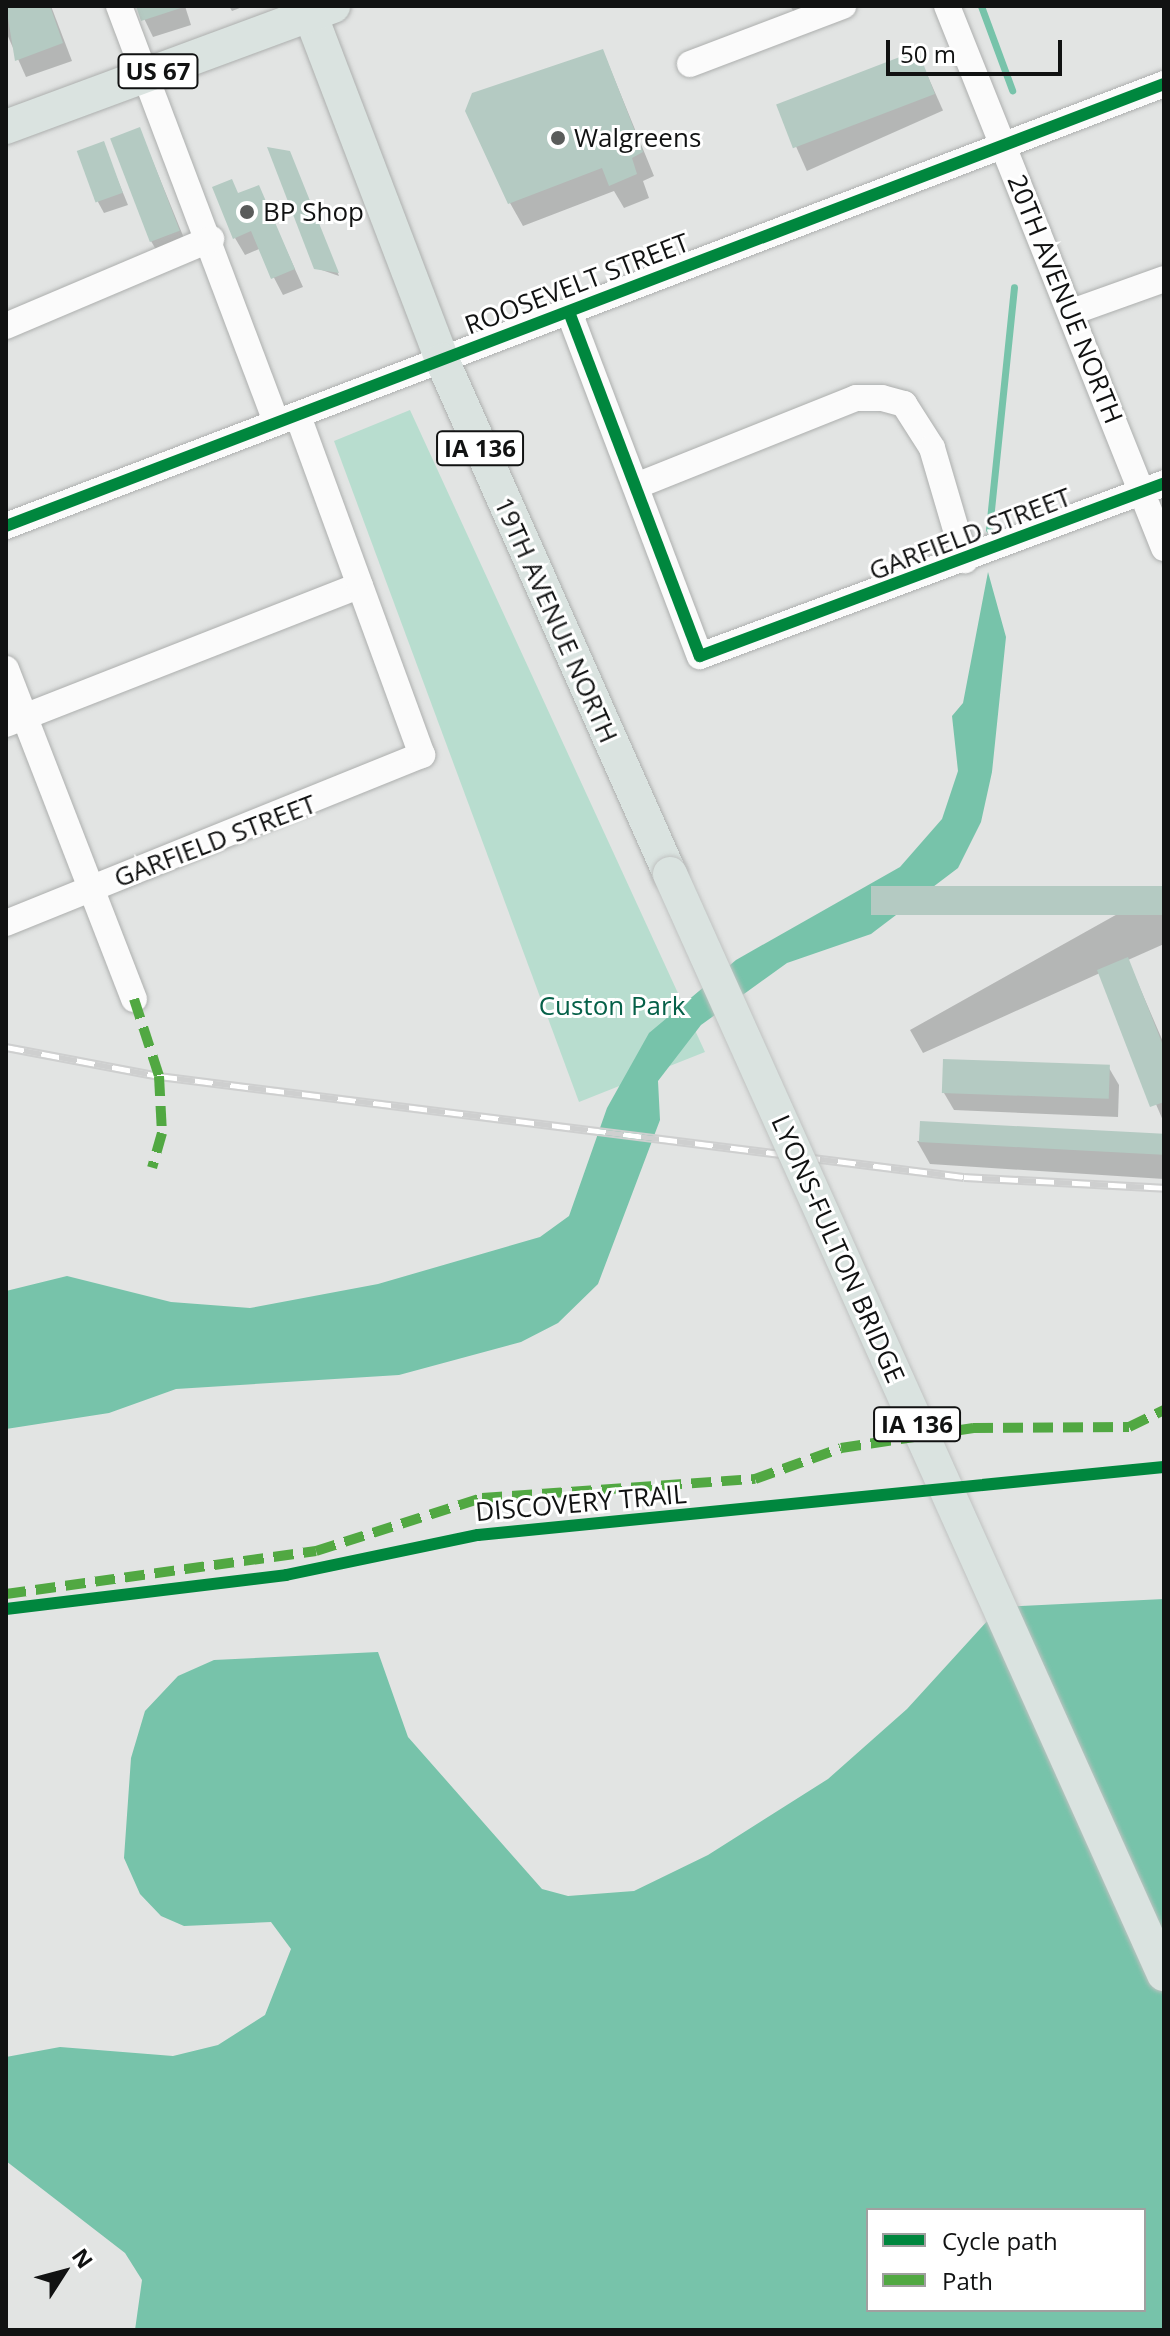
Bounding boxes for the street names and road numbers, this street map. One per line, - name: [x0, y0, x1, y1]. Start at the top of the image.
- road number: US 67: [116, 51, 200, 91]
- street label: 20TH AVENUE NORTH: [1001, 170, 1129, 428]
- street label: ROOSEVELT STREET: [460, 227, 694, 341]
- road number: IA 136: [436, 428, 524, 468]
- street label: GARFIELD STREET: [865, 481, 1075, 587]
- street label: 19TH AVENUE NORTH: [488, 492, 624, 748]
- street label: GARFIELD STREET: [110, 788, 320, 894]
- street label: LYONS-FULTON BRIDGE: [765, 1110, 911, 1388]
- road number: IA 136: [873, 1404, 961, 1444]
- street label: DISCOVERY TRAIL: [474, 1478, 688, 1528]

